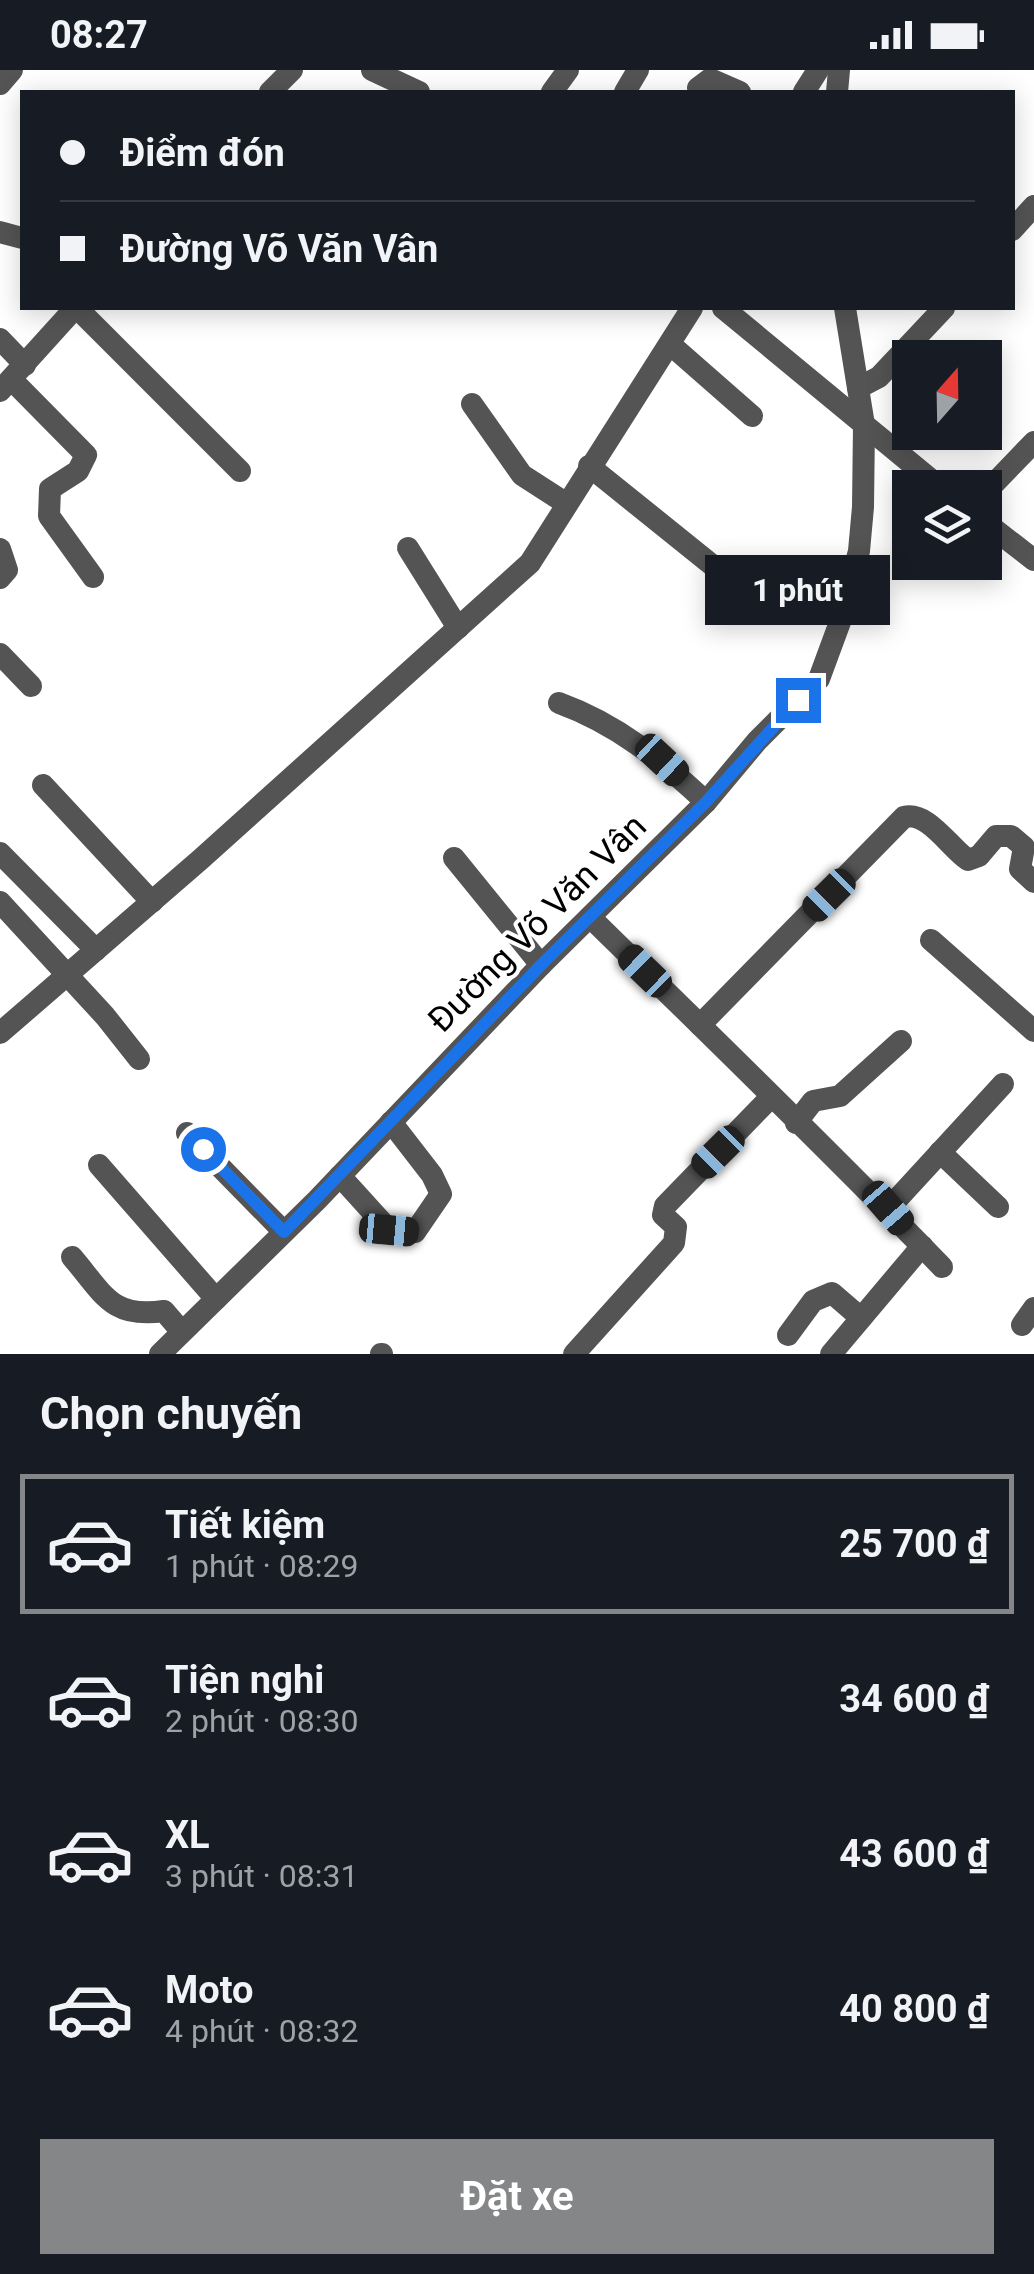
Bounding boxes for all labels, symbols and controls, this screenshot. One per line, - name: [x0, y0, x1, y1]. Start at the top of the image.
- text: 08:27: [50, 13, 148, 57]
- text: Điểm đón: [120, 131, 285, 175]
- text: Đường Võ Văn Vân: [120, 227, 438, 271]
- north arrow: [892, 340, 1002, 450]
- map controls: [892, 340, 1002, 580]
- button: layers: [892, 470, 1002, 580]
- callout: 1 phút: [706, 555, 890, 625]
- text: 1 phút: [752, 571, 843, 609]
- route end: [776, 678, 821, 723]
- car: [630, 729, 694, 791]
- street label: Đường Võ Văn Vân: [420, 806, 655, 1041]
- car: [797, 863, 861, 927]
- car: [613, 939, 677, 1003]
- car: [686, 1120, 750, 1184]
- route start: [181, 1127, 226, 1172]
- car: [857, 1176, 919, 1240]
- car: [358, 1212, 420, 1248]
- text: Chọn chuyến: [40, 1387, 302, 1440]
- icon: car: [45, 1499, 135, 1589]
- text: Tiết kiệm: [165, 1503, 325, 1547]
- text: 25 700 ₫: [839, 1522, 989, 1566]
- text: 1 phút · 08:29: [165, 1547, 359, 1585]
- icon: car: [45, 1654, 135, 1744]
- text: Tiện nghi: [165, 1658, 324, 1702]
- text: 34 600 ₫: [839, 1677, 989, 1721]
- text: 2 phút · 08:30: [165, 1702, 359, 1740]
- icon: car: [45, 1809, 135, 1899]
- text: XL: [165, 1813, 210, 1857]
- text: 43 600 ₫: [839, 1832, 989, 1876]
- text: 3 phút · 08:31: [165, 1857, 359, 1895]
- icon: car: [45, 1964, 135, 2054]
- text: Moto: [165, 1968, 254, 2012]
- text: 40 800 ₫: [839, 1987, 989, 2031]
- text: 4 phút · 08:32: [165, 2012, 359, 2050]
- button: Đặt xe: [40, 2139, 994, 2254]

